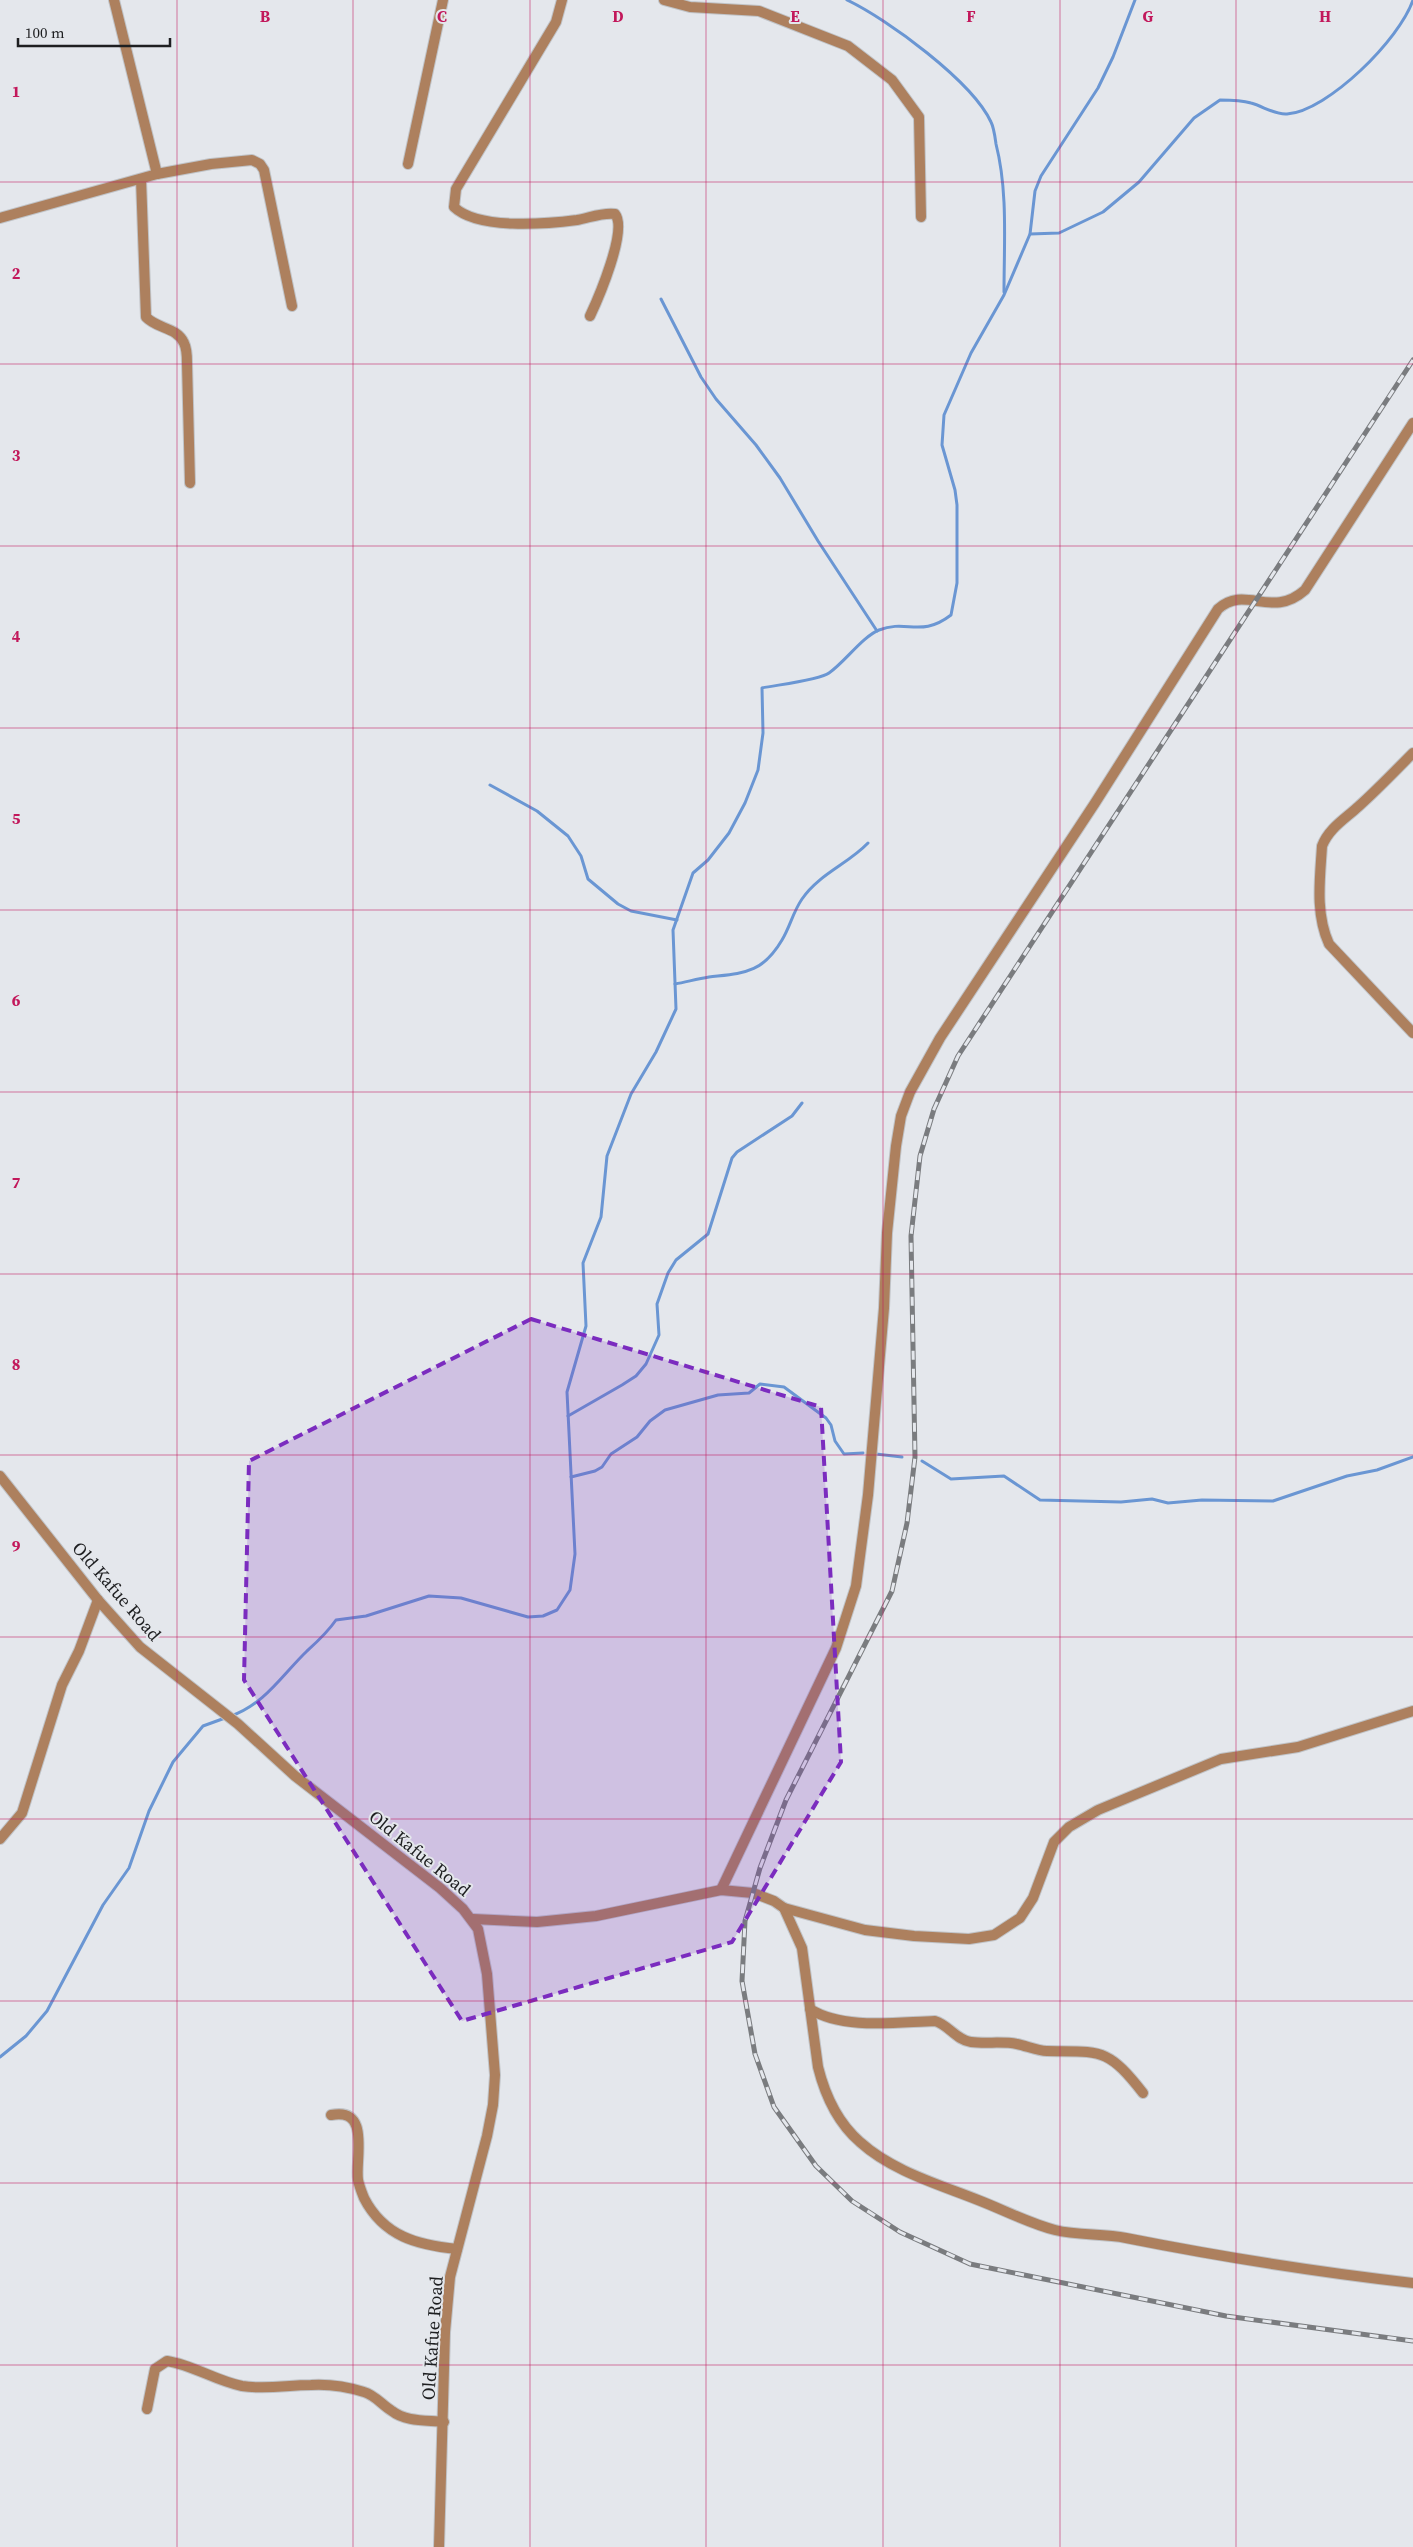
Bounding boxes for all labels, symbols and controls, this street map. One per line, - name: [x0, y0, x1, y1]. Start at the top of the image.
- text: B: [260, 5, 271, 27]
- text: C: [437, 5, 447, 27]
- text: D: [612, 5, 624, 27]
- text: E: [790, 5, 800, 27]
- text: F: [966, 5, 976, 27]
- text: G: [1143, 5, 1154, 27]
- text: H: [1319, 5, 1331, 27]
- scale bar: [18, 15, 170, 47]
- text: 100 m: [25, 22, 65, 43]
- text: 1: [12, 80, 20, 102]
- text: 2: [12, 262, 21, 284]
- text: 3: [12, 444, 21, 466]
- text: 4: [12, 625, 21, 647]
- text: 5: [12, 807, 21, 829]
- text: 6: [12, 989, 21, 1011]
- text: 7: [12, 1171, 21, 1193]
- text: 8: [12, 1353, 20, 1375]
- text: 9: [12, 1535, 21, 1557]
- street label: Old Kafue Road: [67, 1536, 167, 1646]
- street label: Old Kafue Road: [364, 1804, 476, 1902]
- street label: Old Kafue Road: [415, 2275, 449, 2401]

